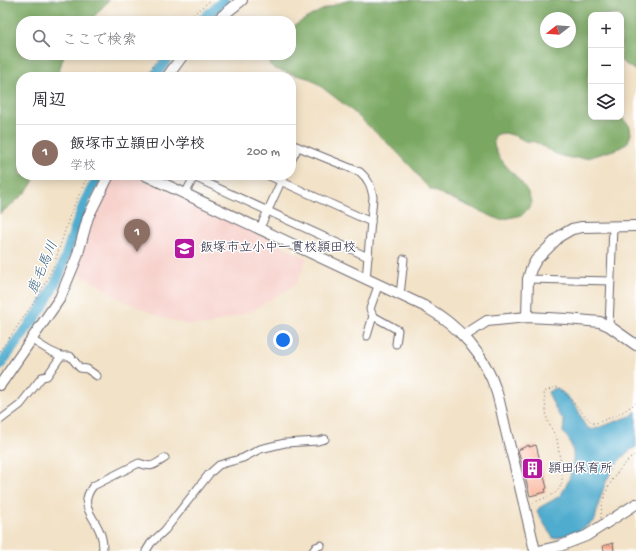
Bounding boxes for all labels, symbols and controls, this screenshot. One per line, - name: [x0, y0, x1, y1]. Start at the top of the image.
- north arrow: [540, 12, 576, 48]
- map controls: [588, 12, 624, 120]
- button: +: [588, 12, 624, 48]
- search box: [16, 16, 296, 60]
- icon: search: [30, 27, 52, 49]
- text: ここで検索: [62, 32, 137, 50]
- button: −: [588, 48, 624, 84]
- button: layers: [588, 84, 624, 120]
- text: 周辺: [32, 92, 66, 112]
- text: 飯塚市立頴田小学校: [70, 136, 205, 154]
- text: 1: [42, 145, 48, 160]
- text: 200 m: [247, 145, 280, 160]
- text: 学校: [70, 159, 96, 174]
- pin: 1: [124, 219, 150, 252]
- school or university icon: 飯塚市立小中一貫校頴田校: [172, 235, 198, 261]
- water label: 鹿毛馬川: [24, 239, 63, 297]
- place label: 飯塚市立小中一貫校頴田校: [200, 240, 356, 256]
- your location: [273, 330, 293, 350]
- building icon: 頴田保育所: [519, 456, 545, 482]
- place label: 頴田保育所: [548, 461, 613, 477]

